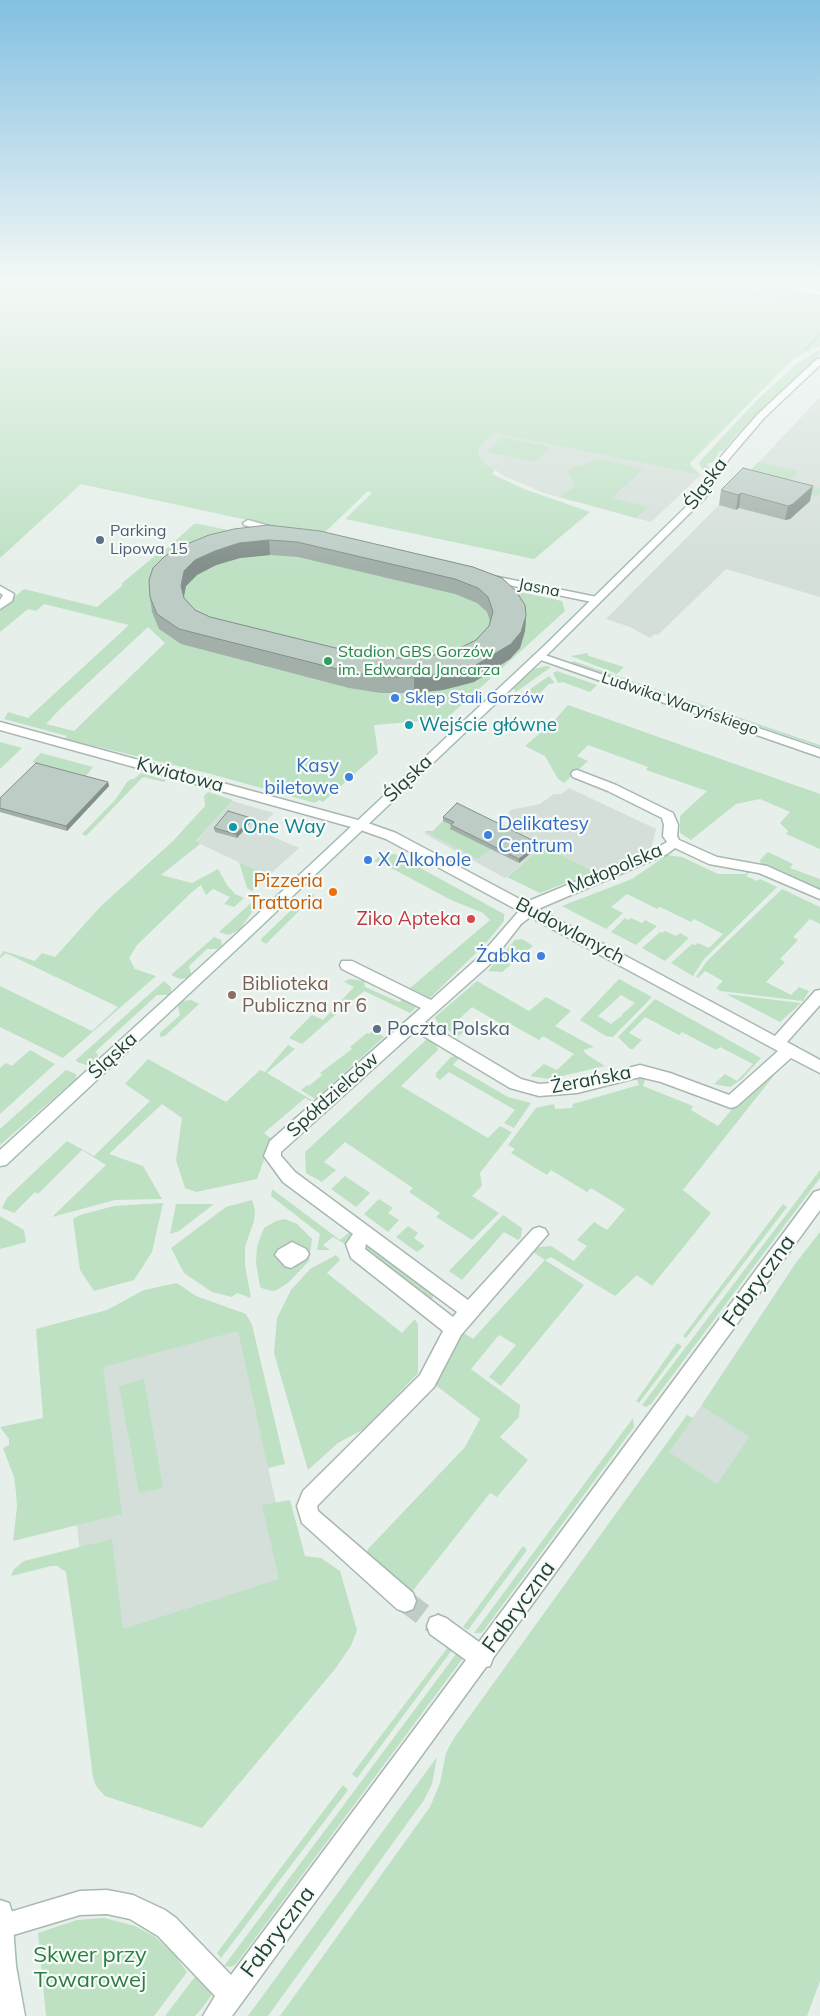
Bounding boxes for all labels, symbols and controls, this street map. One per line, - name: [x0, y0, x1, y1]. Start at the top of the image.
- street label: Śląska: [680, 454, 732, 514]
- place label: Parking Lipowa 15: [110, 521, 188, 559]
- marker: Parking Lipowa 15: [94, 534, 106, 546]
- street label: Jasna: [517, 575, 561, 601]
- place label: Stadion GBS Gorzów im. Edwarda Jancarza: [338, 642, 500, 680]
- marker: Stadion GBS Gorzów im. Edwarda Jancarza: [322, 655, 334, 667]
- street label: Ludwika Waryńskiego: [599, 668, 761, 740]
- place label: Sklep Stali Gorzów: [405, 688, 544, 708]
- marker: Sklep Stali Gorzów: [389, 692, 401, 704]
- place label: Wejście główne: [419, 714, 557, 736]
- marker: Wejście główne: [403, 719, 415, 731]
- street label: Śląska: [379, 751, 437, 807]
- street label: Kwiatowa: [134, 752, 226, 798]
- place label: Kasy biletowe: [264, 755, 339, 799]
- marker: Kasy biletowe: [343, 771, 355, 783]
- place label: Delikatesy Centrum: [498, 813, 589, 857]
- place label: One Way: [243, 816, 326, 838]
- marker: One Way: [227, 821, 239, 833]
- marker: Delikatesy Centrum: [482, 829, 494, 841]
- street label: Małopolska: [564, 839, 666, 899]
- place label: X Alkohole: [378, 849, 471, 871]
- marker: X Alkohole: [362, 854, 374, 866]
- place label: Pizzeria Trattoria: [248, 870, 323, 914]
- marker: Pizzeria Trattoria: [327, 886, 339, 898]
- street label: Budowlanych: [512, 893, 628, 969]
- place label: Ziko Apteka: [357, 908, 461, 930]
- marker: Ziko Apteka: [465, 913, 477, 925]
- place label: Żabka: [476, 945, 531, 967]
- marker: Żabka: [535, 950, 547, 962]
- place label: Biblioteka Publiczna nr 6: [242, 973, 367, 1017]
- marker: Biblioteka Publiczna nr 6: [226, 989, 238, 1001]
- place label: Poczta Polska: [387, 1018, 510, 1040]
- marker: Poczta Polska: [371, 1023, 383, 1035]
- street label: Śląska: [84, 1028, 142, 1084]
- street label: Spółdzielców: [282, 1048, 384, 1142]
- street label: Żerańska: [549, 1061, 633, 1099]
- street label: Fabryczna: [717, 1230, 801, 1332]
- street label: Fabryczna: [477, 1556, 561, 1658]
- street label: Fabryczna: [235, 1881, 321, 1983]
- park label: Skwer przy Towarowej: [33, 1942, 147, 1994]

